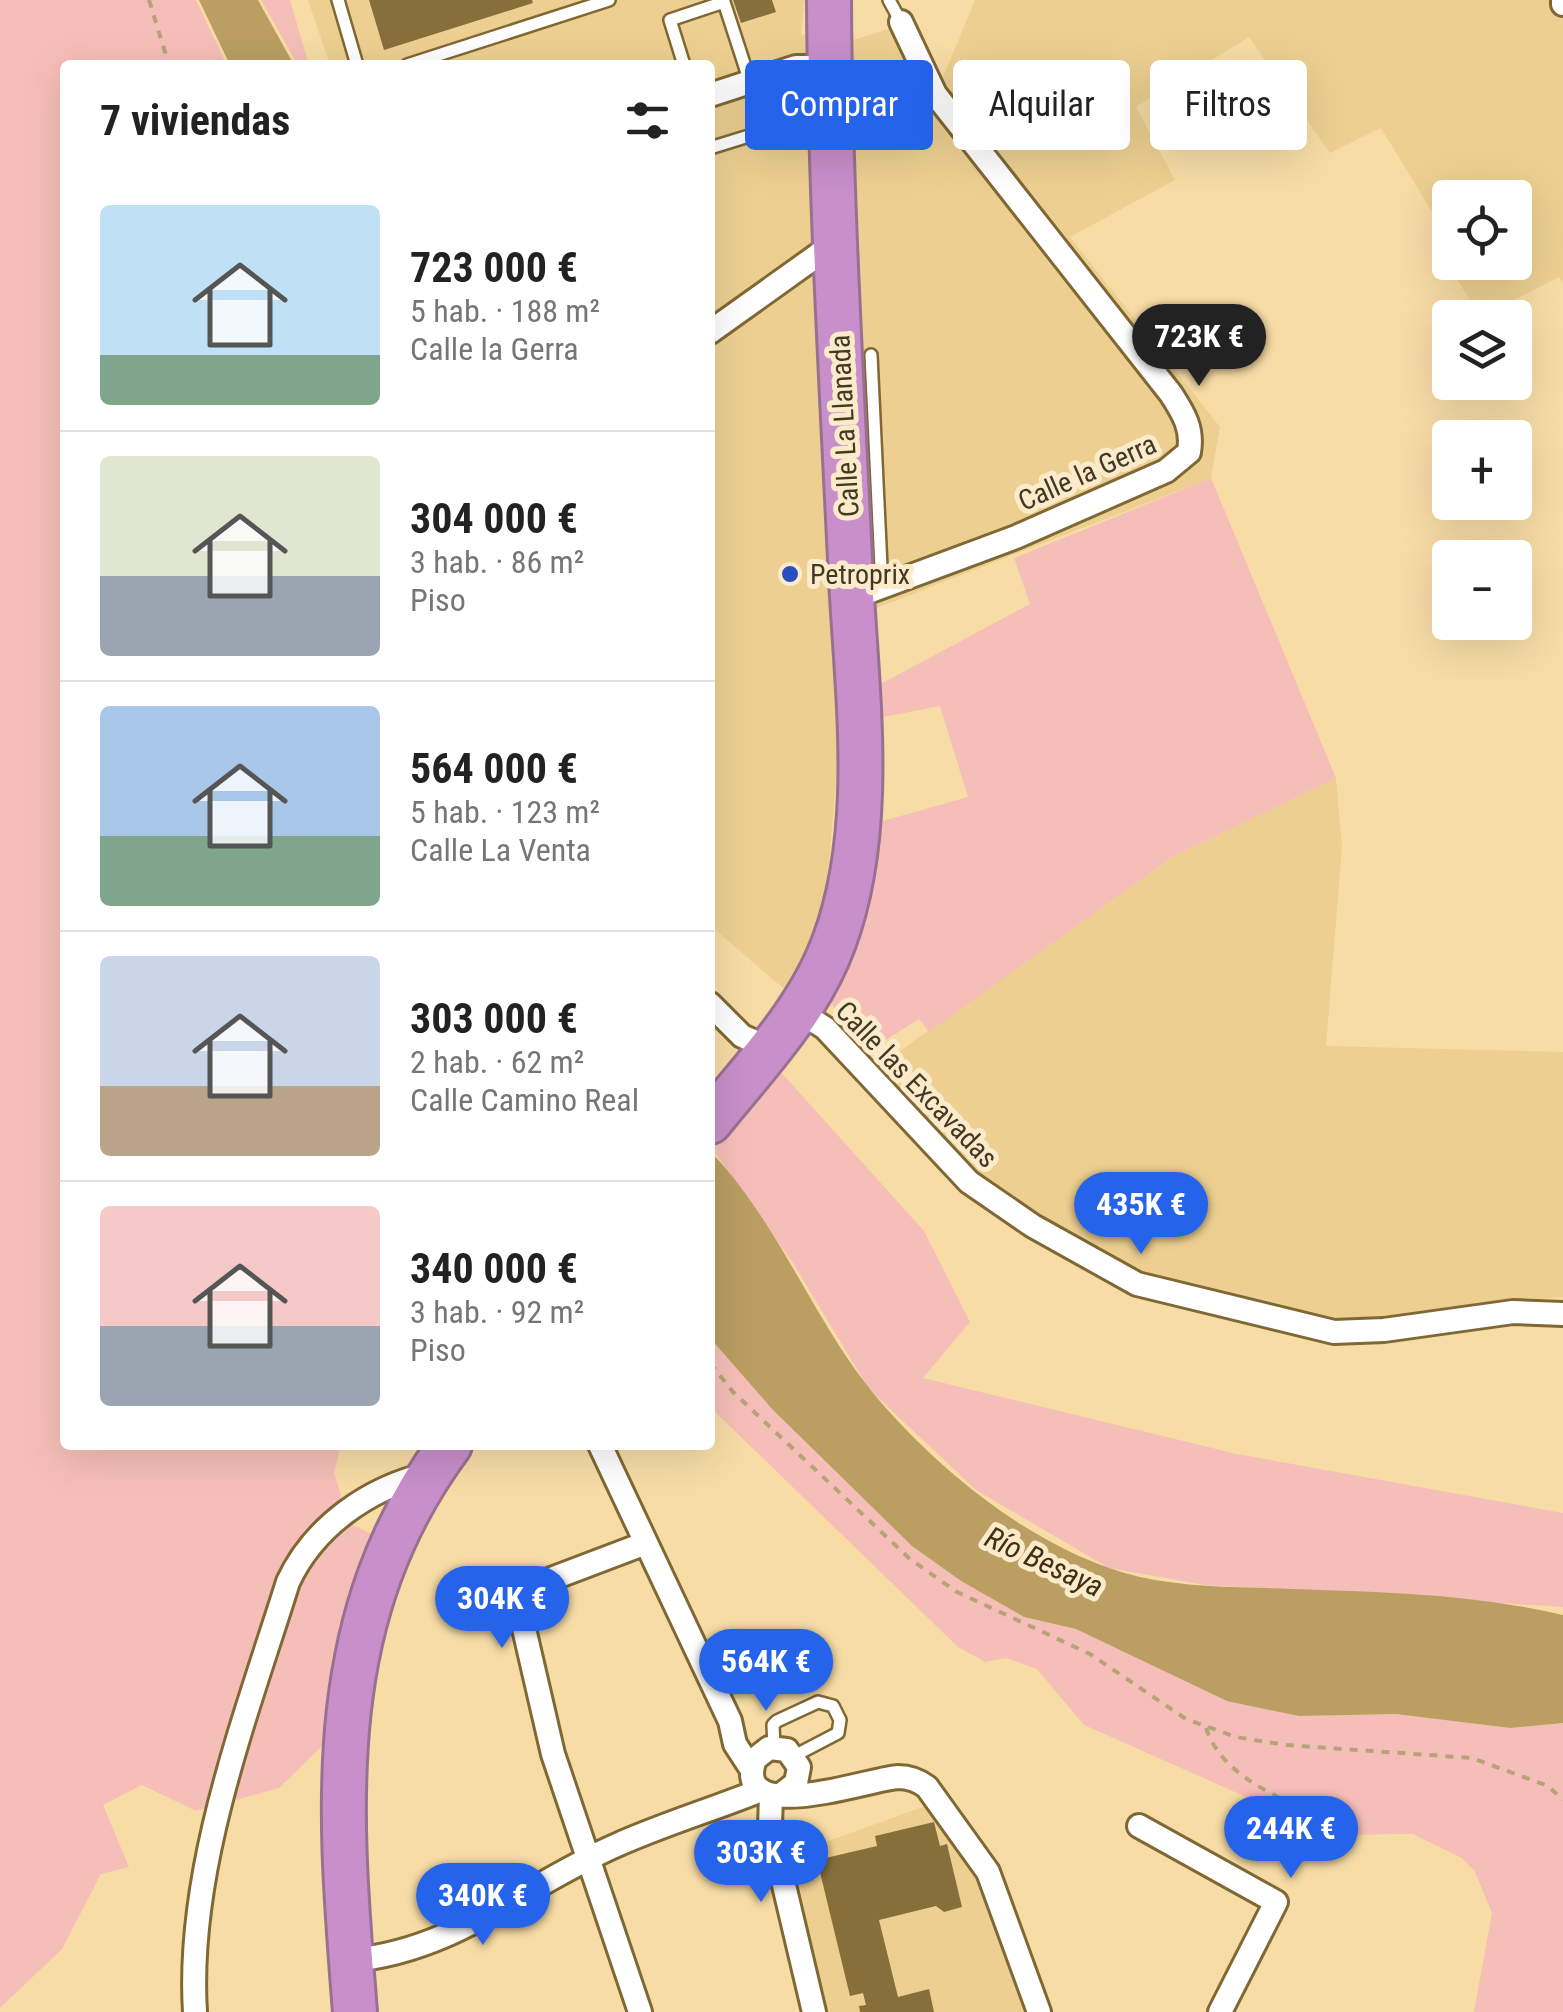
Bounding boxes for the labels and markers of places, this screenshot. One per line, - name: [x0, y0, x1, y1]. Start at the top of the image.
- pin: 723K €: [1118, 304, 1280, 389]
- place label: Petroprix: [810, 558, 910, 591]
- marker: Petroprix: [779, 563, 801, 585]
- pin: 435K €: [1060, 1172, 1222, 1257]
- pin: 304K €: [421, 1566, 583, 1651]
- pin: 564K €: [685, 1629, 847, 1714]
- pin: 244K €: [1210, 1796, 1372, 1881]
- pin: 303K €: [680, 1820, 842, 1905]
- pin: 340K €: [402, 1863, 564, 1948]

